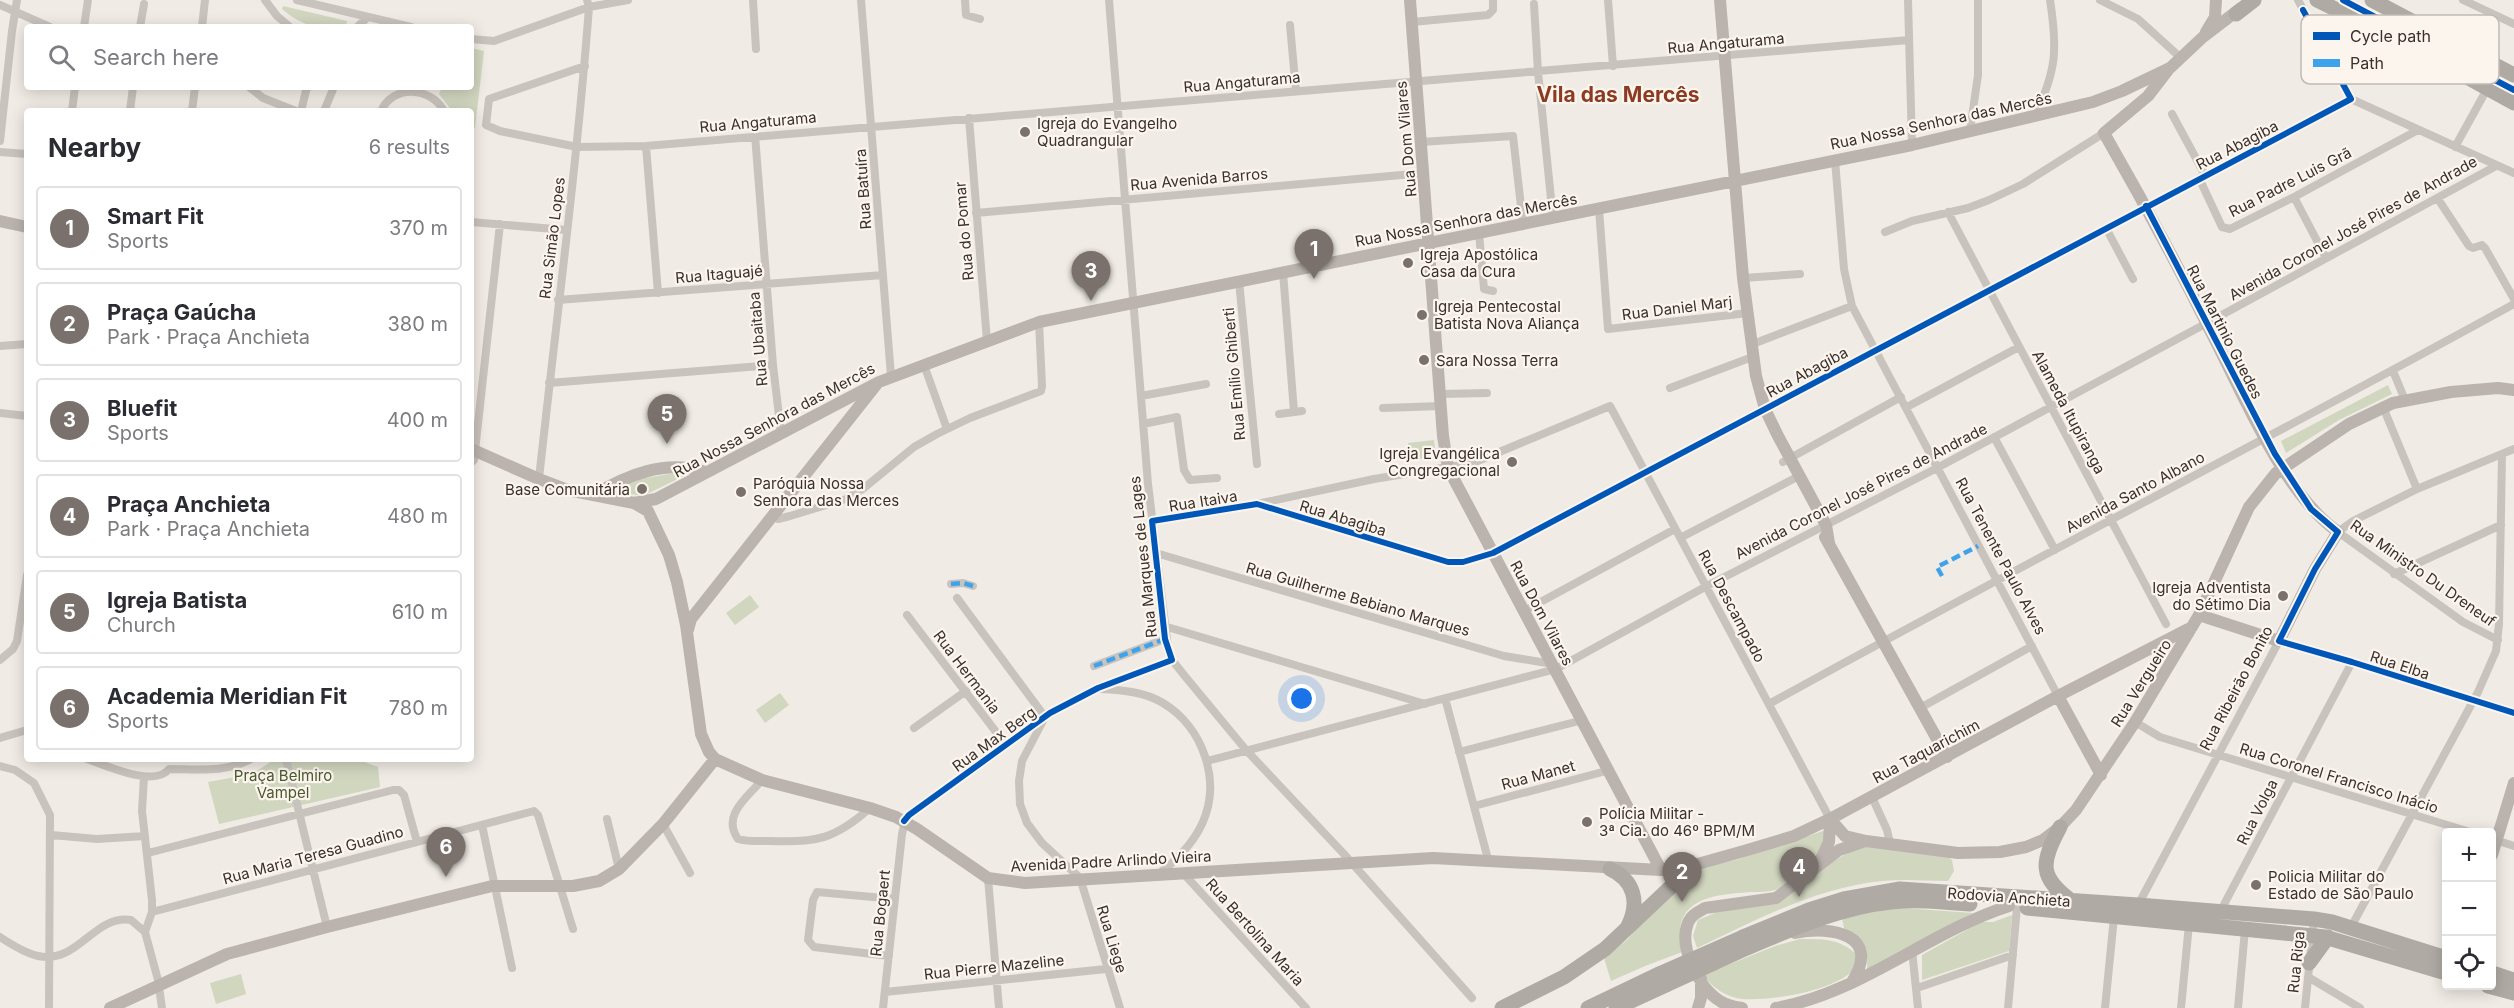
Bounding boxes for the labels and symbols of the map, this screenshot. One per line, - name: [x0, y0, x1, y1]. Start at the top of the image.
- legend: [2301, 15, 2499, 84]
- text: Cycle path: [2350, 26, 2431, 46]
- street label: Rua Angaturama: [1667, 28, 1785, 58]
- text: Path: [2350, 53, 2384, 73]
- street label: Rua Angaturama: [1183, 67, 1301, 97]
- street label: Rua Dom Vilares: [1391, 80, 1421, 198]
- district label: Vila das Mercês: [1536, 82, 1700, 107]
- street label: Rua Nossa Senhora das Mercês: [1828, 88, 2054, 154]
- street label: Rua Angaturama: [699, 107, 817, 137]
- place label: Igreja do Evangelho Quadrangular: [1037, 114, 1177, 150]
- street label: Rua Abagiba: [2193, 116, 2281, 174]
- marker: Igreja do Evangelho Quadrangular: [1018, 125, 1032, 139]
- street label: Rua Padre Luis Grã: [2225, 143, 2355, 221]
- street label: Rua Batuíra: [851, 148, 875, 230]
- street label: Avenida Coronel José Pires de Andrade: [2226, 152, 2480, 304]
- street label: Rua Avenida Barros: [1129, 164, 1269, 194]
- street label: Rua Simão Lopes: [535, 176, 569, 300]
- street label: Rua do Pomar: [950, 180, 978, 281]
- street label: Rua Nossa Senhora das Mercês: [1353, 189, 1579, 251]
- pin: 1: [1294, 230, 1334, 279]
- place label: Igreja Apostólica Casa da Cura: [1420, 245, 1538, 281]
- pin: 3: [1072, 252, 1110, 301]
- marker: Igreja Apostólica Casa da Cura: [1401, 256, 1415, 270]
- street label: Rua Itaguajé: [674, 261, 764, 287]
- street label: Rua Martinio Guedes: [2183, 262, 2267, 402]
- street label: Rua Ubaitaba: [744, 291, 772, 387]
- street label: Rua Daniel Marj: [1621, 292, 1733, 324]
- place label: Igreja Pentecostal Batista Nova Aliança: [1434, 297, 1579, 333]
- street label: Rua Emílio Ghiberti: [1219, 307, 1249, 441]
- marker: Igreja Pentecostal Batista Nova Aliança: [1415, 308, 1429, 322]
- street label: Rua Abagiba: [1763, 343, 1851, 401]
- street label: Alameda Itupiranga: [2028, 347, 2110, 477]
- place label: Sara Nossa Terra: [1436, 351, 1558, 370]
- marker: Sara Nossa Terra: [1417, 353, 1431, 367]
- street label: Rua Nossa Senhora das Mercês: [670, 359, 878, 481]
- pin: 5: [648, 394, 686, 444]
- street label: Avenida Coronel José Pires de Andrade: [1732, 419, 1990, 563]
- place label: Igreja Evangélica Congregacional: [1379, 444, 1500, 480]
- street label: Avenida Santo Albano: [2062, 447, 2208, 537]
- marker: Igreja Evangélica Congregacional: [1505, 455, 1519, 469]
- place label: Paróquia Nossa Senhora das Merces: [753, 474, 899, 510]
- street label: Rua Tenente Paulo Alves: [1951, 474, 2051, 638]
- street label: Rua Marques de Lages: [1125, 475, 1161, 639]
- place label: Base Comunitária: [505, 480, 630, 499]
- marker: Base Comunitária: [635, 482, 649, 496]
- marker: Paróquia Nossa Senhora das Merces: [734, 485, 748, 499]
- street label: Rua Itaiva: [1167, 486, 1239, 516]
- street label: Rua Abagiba: [1297, 496, 1389, 540]
- street label: Rua Ministro Du Dreneuf: [2347, 516, 2500, 631]
- street label: Rua Descampado: [1694, 546, 1770, 666]
- street label: Rua Dom Vilares: [1506, 557, 1578, 669]
- street label: Rua Guilherme Bebiano Marques: [1244, 558, 1472, 640]
- place label: Igreja Adventista do Sétimo Dia: [2152, 578, 2271, 614]
- marker: Igreja Adventista do Sétimo Dia: [2276, 589, 2290, 603]
- street label: Rua Ribeirão Bonito: [2195, 622, 2277, 754]
- street label: Rua Hermania: [929, 627, 1005, 717]
- street label: Rua Vergueiro: [2107, 636, 2175, 730]
- street label: Rua Elba: [2368, 646, 2432, 684]
- your location: [1287, 684, 1316, 713]
- street label: Rua Max Berg: [948, 702, 1040, 776]
- street label: Rua Taquarichim: [1869, 715, 1983, 787]
- street label: Rua Coronel Francisco Inácio: [2237, 739, 2441, 817]
- street label: Rua Manet: [1499, 756, 1577, 794]
- park label: Praça Belmiro Vampel: [234, 766, 332, 802]
- street label: Rua Volga: [2232, 776, 2282, 848]
- place label: Polícia Militar - 3ª Cia. do 46º BPM/M: [1599, 804, 1755, 840]
- marker: Polícia Militar - 3ª Cia. do 46º BPM/M: [1580, 815, 1594, 829]
- street label: Rua Maria Teresa Guadino: [221, 822, 405, 888]
- pin: 6: [426, 828, 466, 877]
- street label: Avenida Padre Arlindo Vieira: [1010, 846, 1212, 876]
- pin: 4: [1780, 848, 1818, 897]
- pin: 2: [1662, 852, 1702, 902]
- place label: Policia Militar do Estado de São Paulo: [2268, 867, 2414, 903]
- street label: Rua Bogaert: [866, 869, 894, 957]
- street label: Rua Bertolina Maria: [1202, 874, 1308, 990]
- marker: Policia Militar do Estado de São Paulo: [2249, 878, 2263, 892]
- street label: Rodovia Anchieta: [1947, 883, 2071, 911]
- street label: Rua Liege: [1093, 903, 1131, 975]
- street label: Rua Riga: [2283, 930, 2309, 994]
- street label: Rua Pierre Mazeline: [923, 950, 1065, 984]

